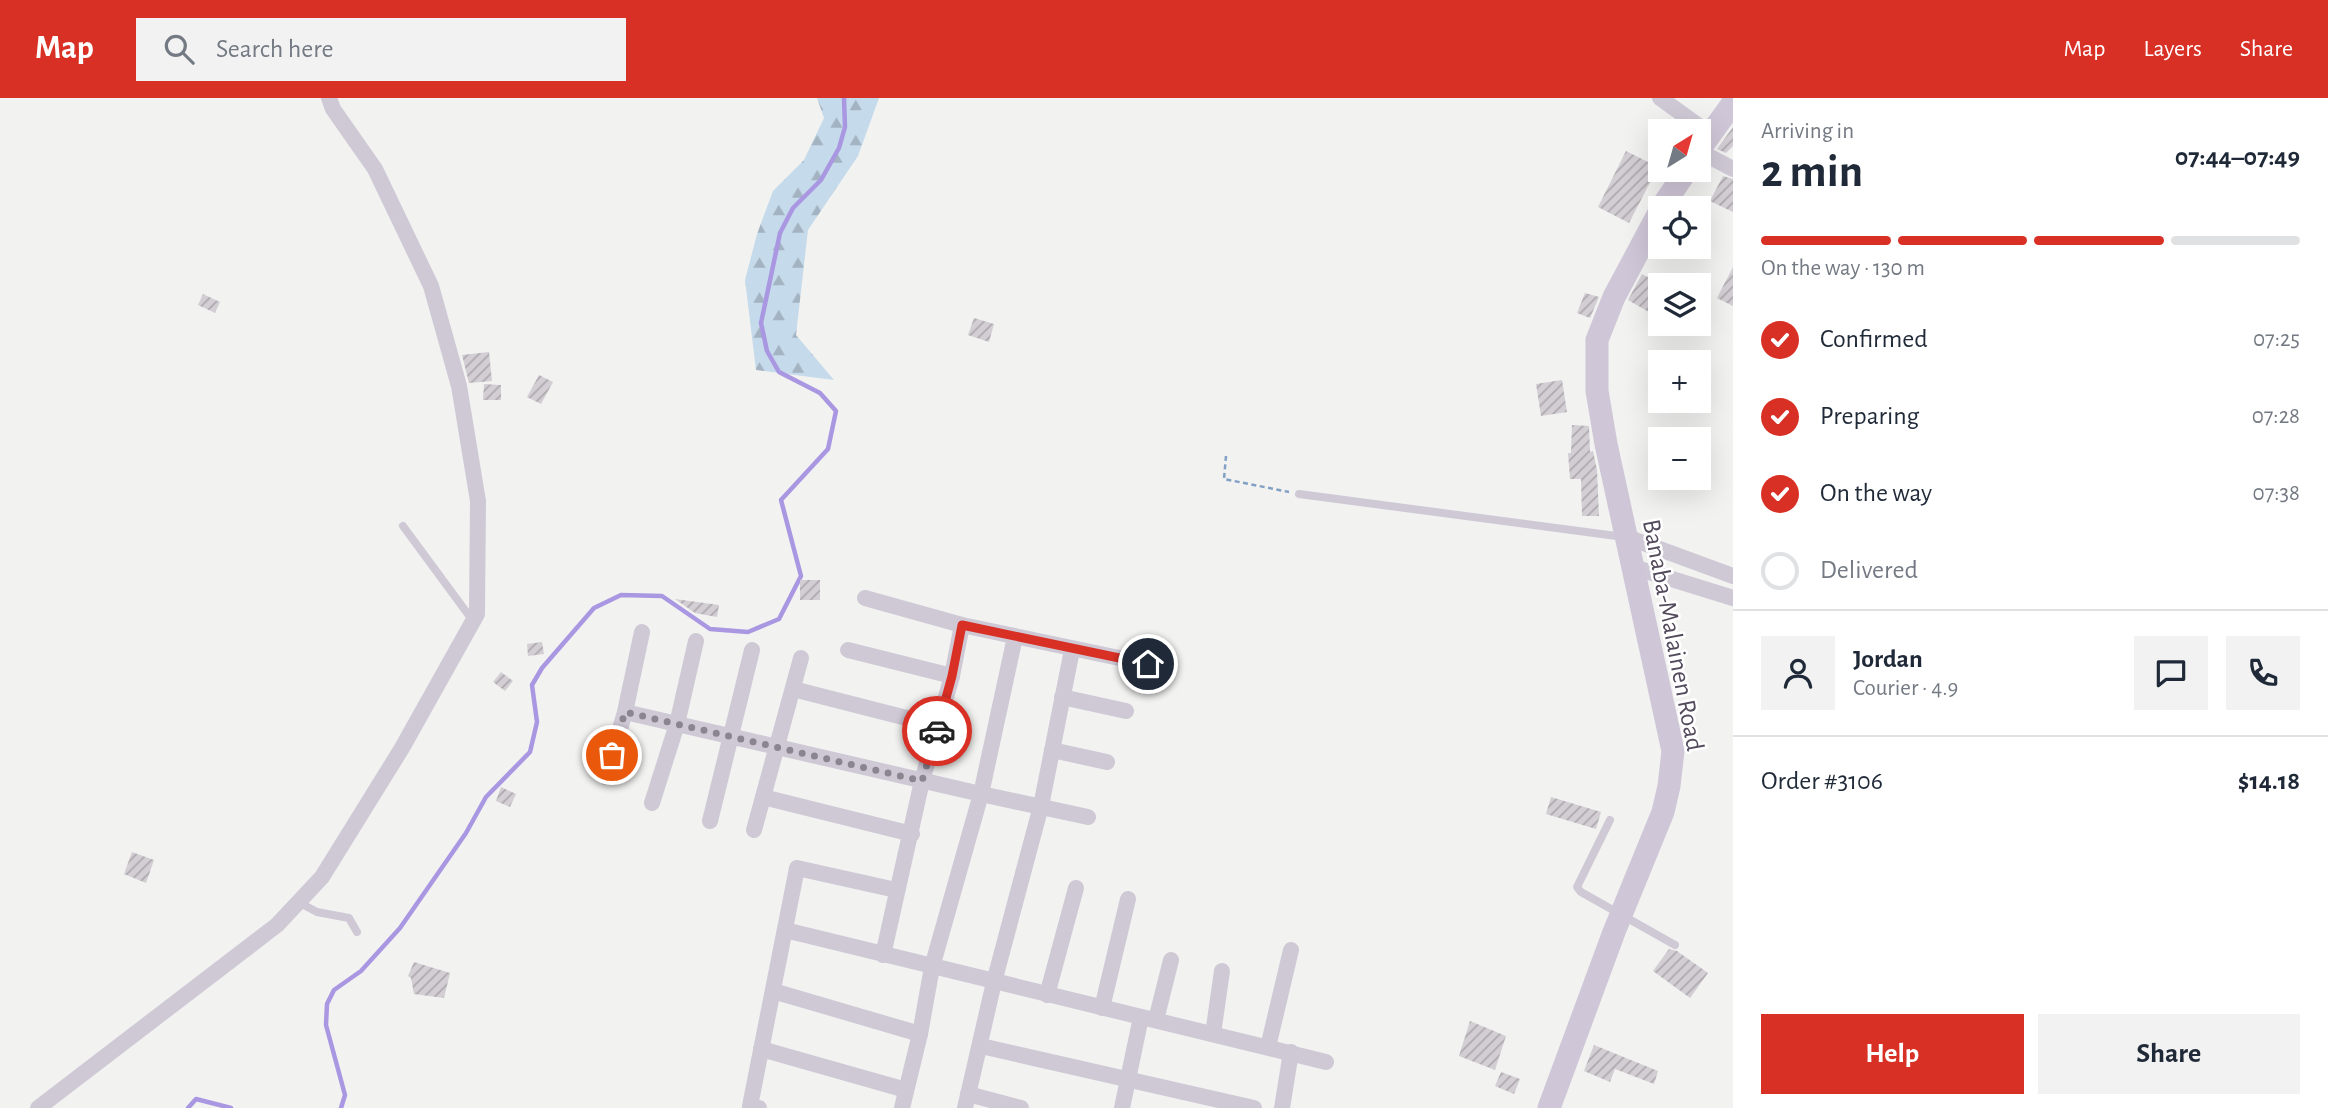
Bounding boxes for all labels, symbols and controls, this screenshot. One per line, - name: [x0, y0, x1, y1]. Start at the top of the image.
- search box: [136, 18, 626, 81]
- icon: search: [160, 30, 198, 68]
- text: Map: [35, 32, 94, 65]
- text: Search here: [216, 36, 334, 62]
- text: Map: [2063, 37, 2105, 61]
- text: Layers: [2143, 37, 2202, 61]
- text: Share: [2240, 37, 2293, 61]
- north arrow: [1648, 119, 1712, 182]
- map controls: [1648, 119, 1711, 490]
- text: Arriving in: [1761, 120, 1854, 143]
- text: 07:44–07:49: [2175, 144, 2300, 170]
- text: 2 min: [1761, 149, 1863, 195]
- button: locate: [1648, 196, 1711, 259]
- text: On the way · 130 m: [1761, 257, 1925, 280]
- button: layers: [1648, 273, 1711, 336]
- icon: check: [1761, 321, 1799, 359]
- text: Confirmed: [1820, 326, 1928, 352]
- text: 07:25: [2253, 328, 2300, 351]
- button: +: [1648, 350, 1711, 413]
- icon: check: [1761, 398, 1799, 436]
- text: Preparing: [1820, 403, 1919, 429]
- text: 07:28: [2252, 405, 2300, 428]
- button: −: [1648, 427, 1711, 490]
- icon: check: [1761, 475, 1799, 513]
- text: On the way: [1820, 480, 1932, 506]
- text: 07:38: [2253, 482, 2300, 505]
- street label: Banaba-Malainen Road: [1638, 517, 1708, 753]
- text: Delivered: [1820, 557, 1918, 583]
- pin: [1118, 634, 1178, 694]
- button: person: [1761, 636, 1835, 710]
- button: chat: [2134, 636, 2208, 710]
- button: phone: [2226, 636, 2300, 710]
- icon: home: [1129, 645, 1167, 683]
- text: Jordan: [1853, 646, 1923, 672]
- text: Courier · 4.9: [1853, 677, 1958, 700]
- courier: [902, 696, 972, 766]
- icon: car: [918, 712, 956, 750]
- pin: [582, 725, 642, 785]
- icon: bag: [593, 736, 631, 774]
- text: Order #3106: [1761, 768, 1883, 794]
- text: $14.18: [2238, 768, 2300, 794]
- button: Help: [1761, 1014, 2024, 1094]
- button: Share: [2038, 1014, 2300, 1094]

